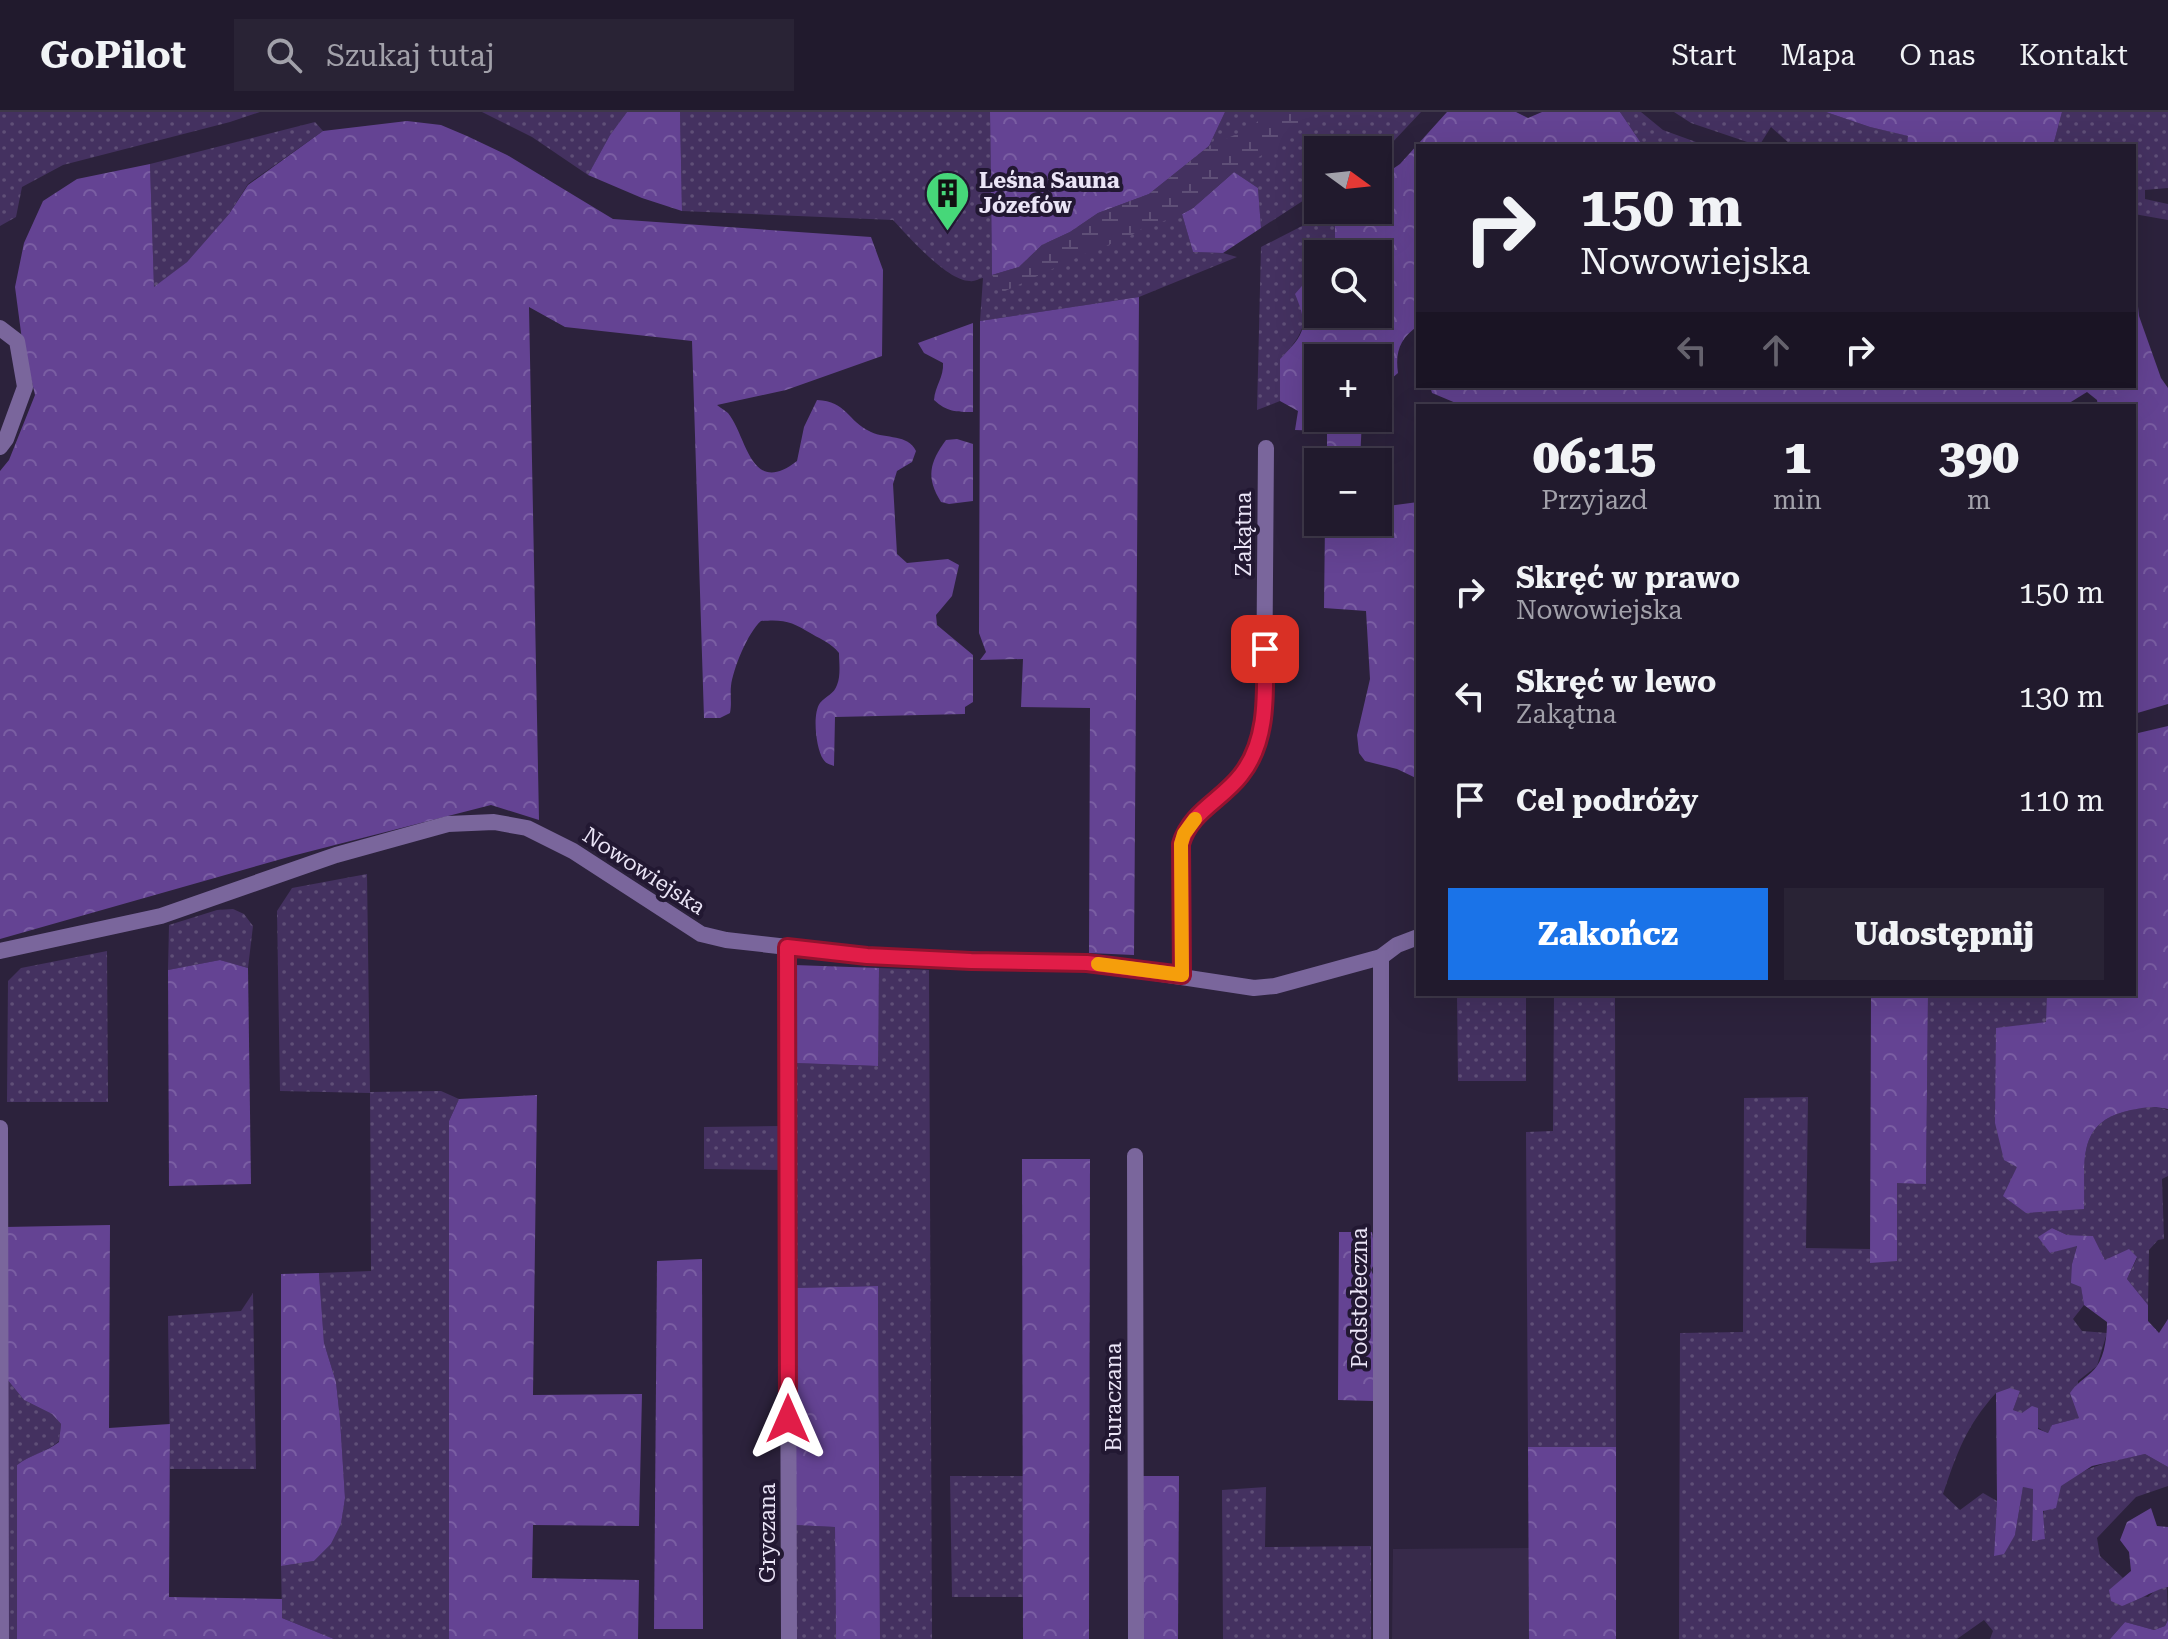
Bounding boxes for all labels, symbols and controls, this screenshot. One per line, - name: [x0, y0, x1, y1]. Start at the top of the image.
- search box: [234, 19, 794, 91]
- text: GoPilot: [40, 33, 186, 77]
- icon: search: [262, 33, 306, 77]
- text: Szukaj tutaj: [326, 38, 495, 73]
- text: Start: [1671, 39, 1737, 72]
- text: Mapa: [1781, 39, 1855, 72]
- text: O nas: [1899, 39, 1975, 72]
- text: Kontakt: [2019, 39, 2128, 72]
- north arrow: [1304, 136, 1392, 224]
- map controls: [1304, 136, 1392, 536]
- place label: Leśna Sauna Józefów: [979, 168, 1120, 218]
- building icon: Leśna Sauna Józefów: [924, 169, 972, 232]
- text: 150 m: [1580, 174, 1742, 240]
- icon: right: [1448, 176, 1552, 280]
- button: search: [1304, 240, 1392, 328]
- text: Nowowiejska: [1580, 241, 1810, 283]
- icon: left: [1670, 328, 1714, 372]
- icon: ahead: [1754, 328, 1798, 372]
- icon: right: [1838, 328, 1882, 372]
- button: +: [1304, 344, 1392, 432]
- text: 06:15: [1533, 429, 1656, 485]
- text: 1: [1784, 429, 1811, 485]
- text: 390: [1939, 429, 2019, 485]
- button: −: [1304, 448, 1392, 536]
- text: Przyjazd: [1541, 485, 1648, 515]
- text: min: [1773, 485, 1822, 515]
- text: m: [1967, 485, 1991, 515]
- street label: Zakątna: [1231, 491, 1256, 577]
- text: Skręć w prawo: [1516, 560, 1740, 595]
- icon: right: [1448, 570, 1492, 614]
- text: 150 m: [2019, 575, 2104, 610]
- text: Nowowiejska: [1516, 595, 1682, 625]
- pin: [1231, 615, 1299, 683]
- icon: arrive: [1243, 627, 1287, 671]
- text: Skręć w lewo: [1516, 664, 1716, 699]
- icon: left: [1448, 674, 1492, 718]
- text: 130 m: [2019, 679, 2104, 714]
- text: Zakątna: [1516, 699, 1617, 729]
- icon: arrive: [1448, 778, 1492, 822]
- text: Cel podróży: [1516, 783, 1698, 818]
- text: 110 m: [2019, 783, 2104, 818]
- street label: Nowowiejska: [578, 822, 710, 920]
- button: Zakończ: [1448, 888, 1768, 980]
- button: Udostępnij: [1784, 888, 2104, 980]
- street label: Podstołeczna: [1347, 1227, 1372, 1369]
- street label: Buraczana: [1101, 1342, 1126, 1452]
- position arrow: [746, 1377, 830, 1461]
- street label: Gryczana: [755, 1483, 780, 1583]

